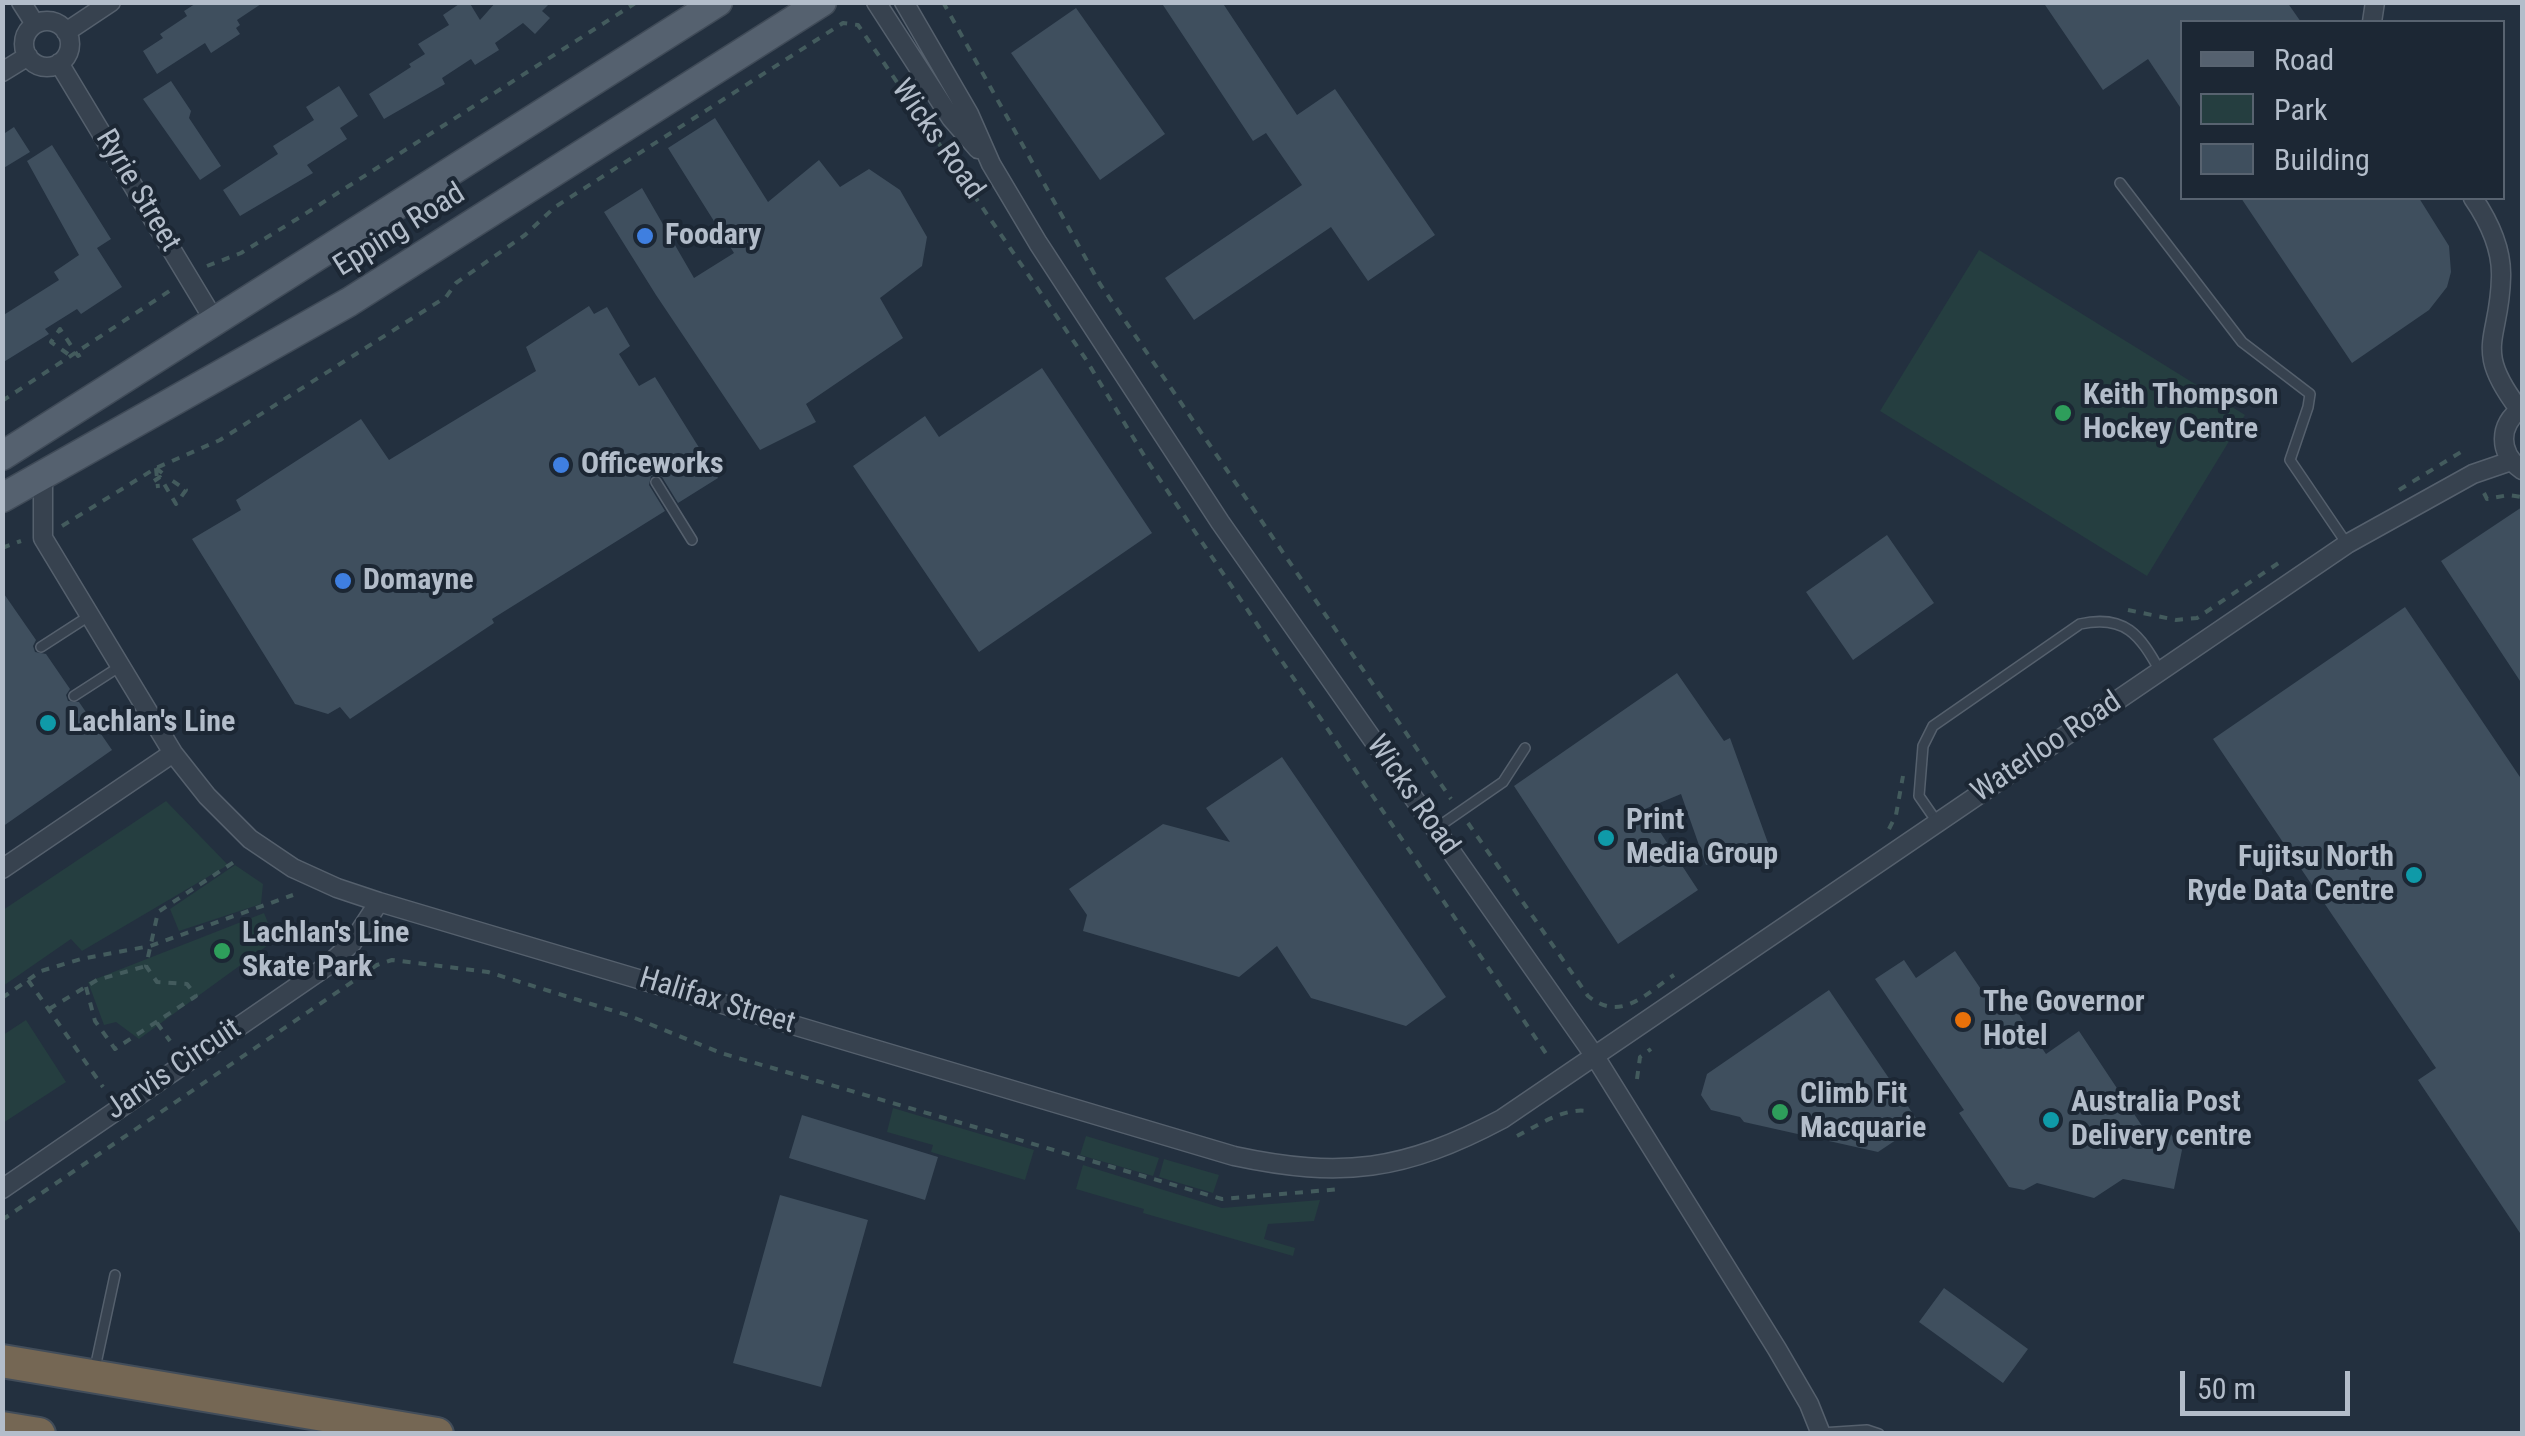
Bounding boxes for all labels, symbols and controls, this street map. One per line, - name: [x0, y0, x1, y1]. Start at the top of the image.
- legend: [2180, 20, 2505, 200]
- text: Road: [2274, 42, 2334, 77]
- street label: Wicks Road: [883, 73, 991, 207]
- text: Park: [2274, 92, 2328, 127]
- street label: Ryrie Street: [87, 124, 187, 258]
- text: Building: [2274, 142, 2370, 177]
- street label: Epping Road: [328, 177, 472, 285]
- place label: Foodary: [665, 218, 761, 254]
- marker: Foodary: [634, 225, 656, 247]
- place label: Keith Thompson Hockey Centre: [2083, 378, 2278, 448]
- marker: Keith Thompson Hockey Centre: [2052, 402, 2074, 424]
- place label: Officeworks: [581, 447, 724, 483]
- marker: Officeworks: [550, 454, 572, 476]
- place label: Domayne: [363, 563, 474, 599]
- marker: Domayne: [332, 570, 354, 592]
- street label: Waterloo Road: [1965, 685, 2129, 811]
- place label: Lachlan's Line: [68, 705, 235, 741]
- marker: Lachlan's Line: [37, 712, 59, 734]
- street label: Wicks Road: [1358, 729, 1466, 863]
- place label: Print Media Group: [1626, 803, 1778, 874]
- marker: Print Media Group: [1595, 827, 1617, 849]
- place label: Fujitsu North Ryde Data Centre: [2187, 840, 2394, 910]
- marker: Fujitsu North Ryde Data Centre: [2403, 864, 2425, 886]
- place label: Lachlan's Line Skate Park: [242, 916, 409, 986]
- marker: Lachlan's Line Skate Park: [211, 940, 233, 962]
- street label: Halifax Street: [635, 961, 799, 1043]
- place label: The Governor Hotel: [1983, 985, 2145, 1056]
- marker: The Governor Hotel: [1952, 1009, 1974, 1031]
- street label: Jarvis Circuit: [100, 1012, 248, 1128]
- place label: Climb Fit Macquarie: [1800, 1077, 1926, 1148]
- place label: Australia Post Delivery centre: [2071, 1085, 2252, 1156]
- marker: Climb Fit Macquarie: [1769, 1101, 1791, 1123]
- marker: Australia Post Delivery centre: [2040, 1109, 2062, 1131]
- scale bar: [2185, 1351, 2355, 1413]
- text: 50 m: [2197, 1371, 2256, 1406]

